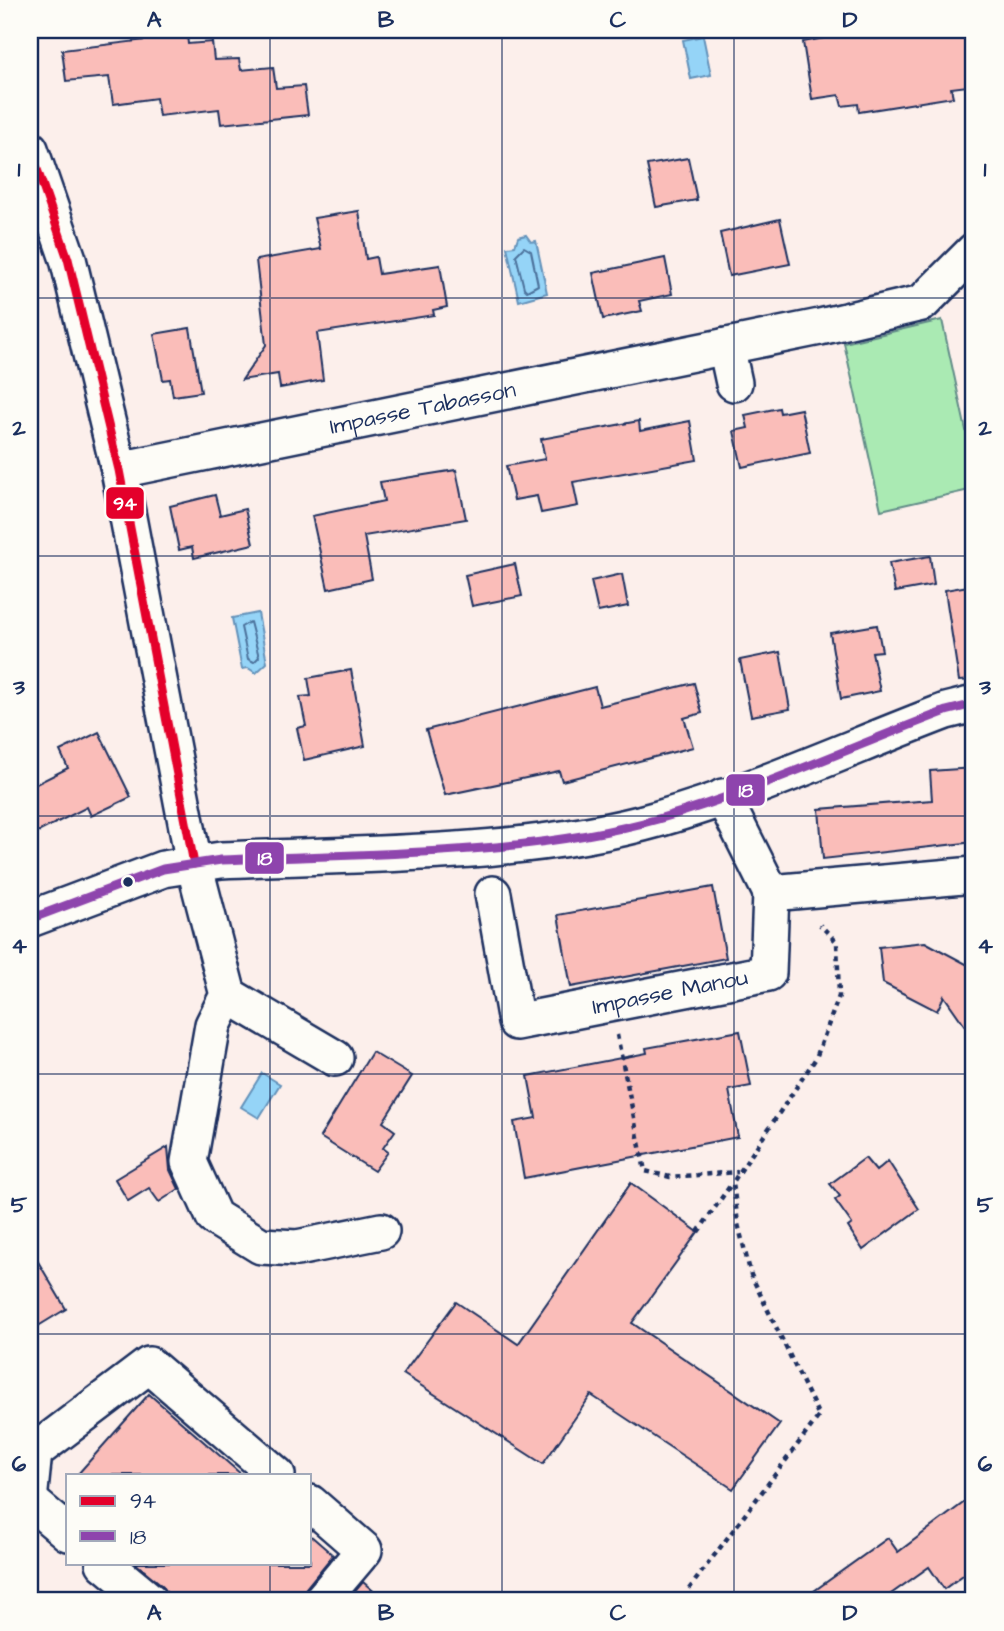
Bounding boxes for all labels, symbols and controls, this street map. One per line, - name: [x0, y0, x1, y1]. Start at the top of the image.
- text: A: [147, 4, 162, 36]
- text: B: [378, 4, 395, 36]
- text: C: [610, 4, 627, 36]
- text: D: [843, 4, 858, 36]
- text: 1: [18, 153, 21, 185]
- text: 1: [984, 153, 987, 185]
- street label: Impasse Tabasson: [327, 373, 518, 443]
- text: 2: [11, 412, 26, 444]
- text: 2: [977, 412, 992, 444]
- line badge: 94: [105, 486, 145, 520]
- text: 94: [113, 491, 137, 518]
- text: 3: [12, 671, 25, 703]
- text: 3: [978, 671, 991, 703]
- line badge: 18: [725, 773, 766, 807]
- text: 18: [739, 778, 754, 805]
- line badge: 18: [244, 841, 285, 875]
- text: 18: [258, 846, 273, 873]
- unlabelled marker: [121, 875, 135, 889]
- text: 4: [11, 930, 27, 962]
- text: 4: [977, 930, 993, 962]
- street label: Impasse Manou: [590, 961, 750, 1023]
- text: 5: [11, 1189, 28, 1221]
- text: 5: [977, 1189, 994, 1221]
- text: 6: [12, 1448, 27, 1480]
- text: 6: [978, 1448, 993, 1480]
- legend: [66, 1474, 312, 1564]
- text: 94: [130, 1487, 156, 1516]
- text: 18: [130, 1523, 147, 1552]
- text: A: [147, 1597, 162, 1629]
- text: B: [378, 1597, 395, 1629]
- text: C: [610, 1597, 627, 1629]
- text: D: [843, 1597, 858, 1629]

